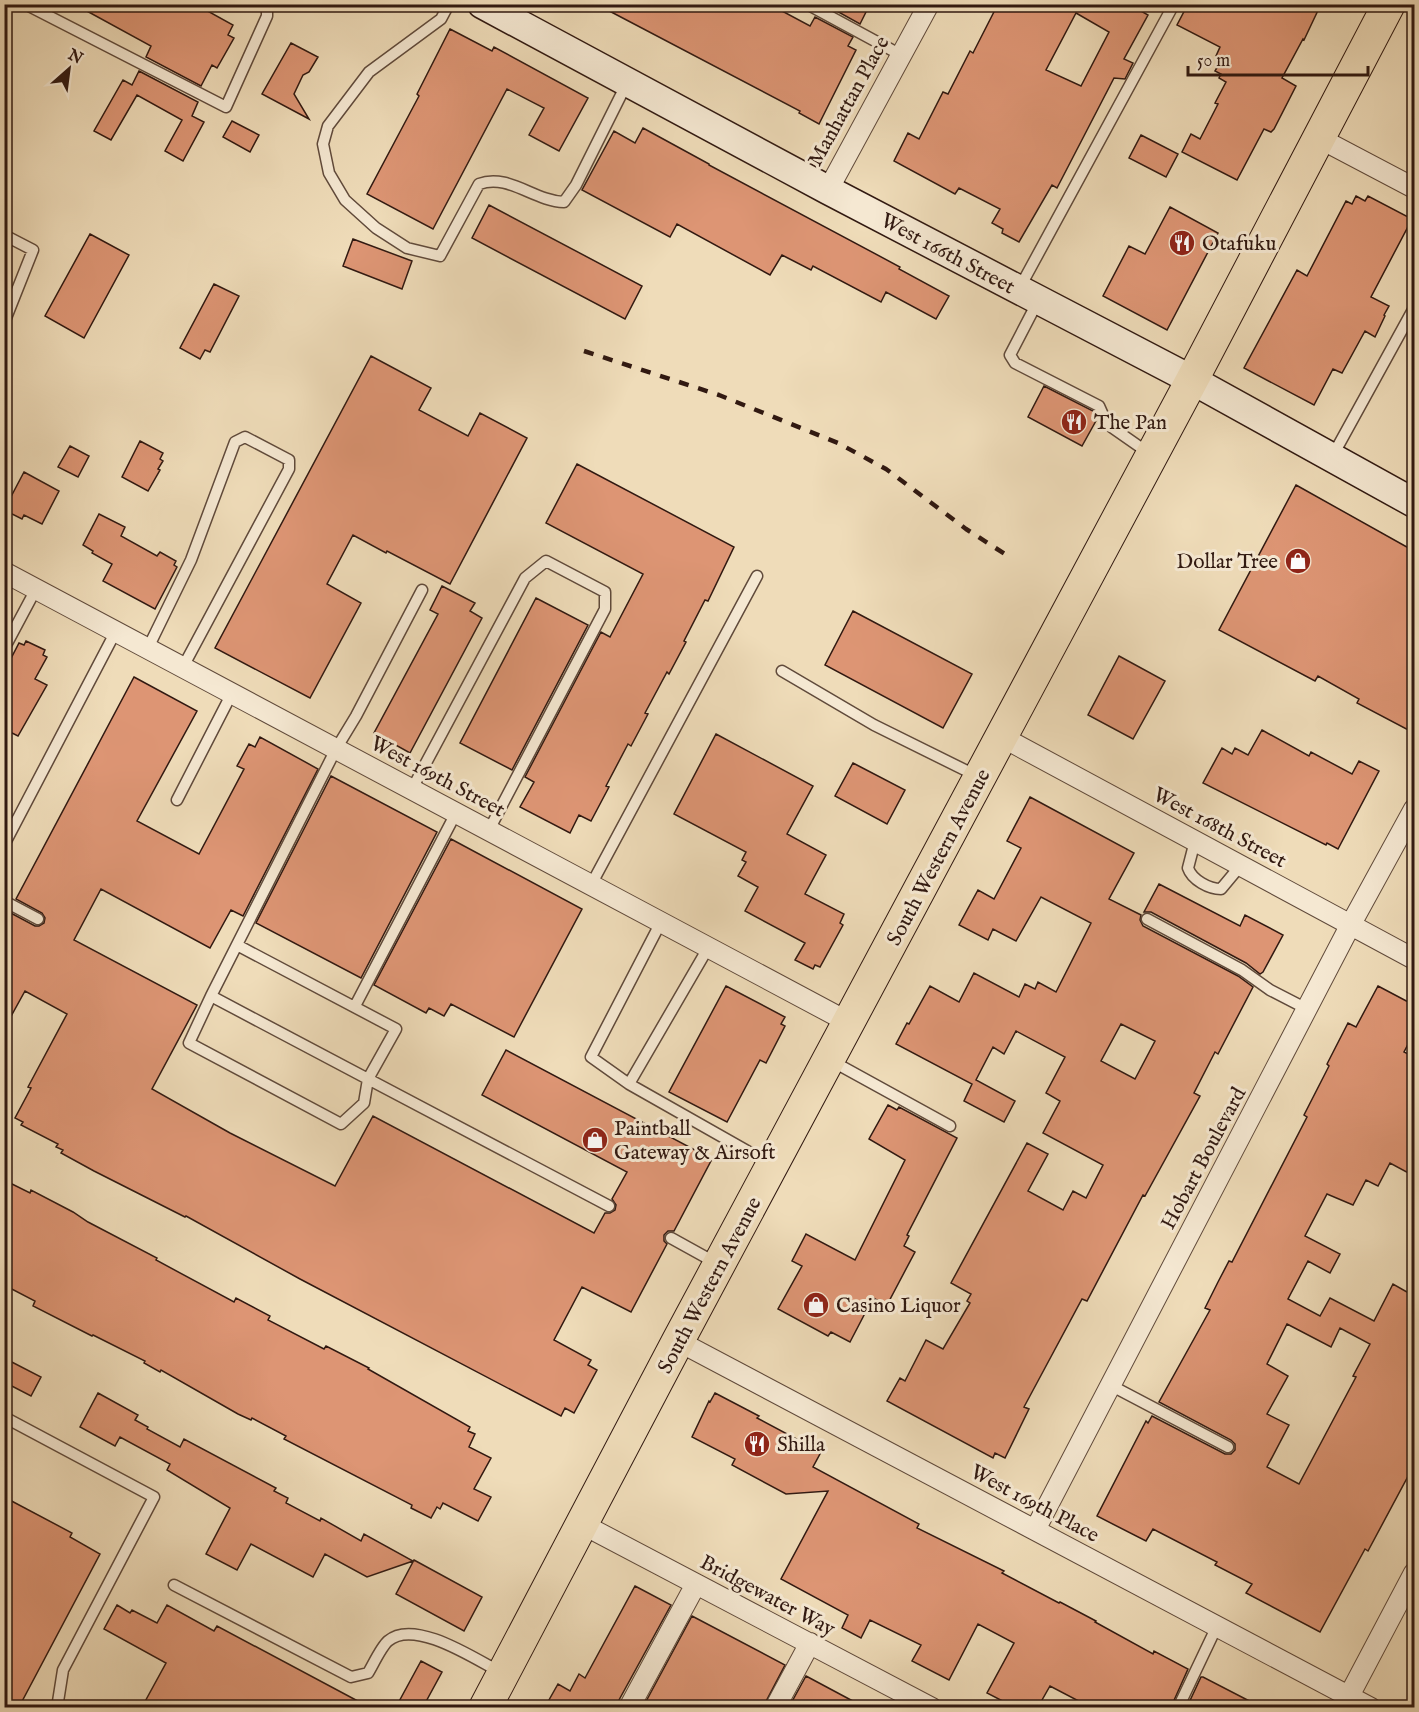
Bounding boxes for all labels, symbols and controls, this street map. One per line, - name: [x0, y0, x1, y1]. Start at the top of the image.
- street label: Manhattan Place: [802, 31, 896, 172]
- north arrow: [39, 39, 99, 99]
- scale bar: [1188, 39, 1368, 77]
- text: N: [63, 45, 86, 70]
- text: 50 m: [1197, 50, 1230, 73]
- street label: West 166th Street: [875, 208, 1019, 301]
- restaurant icon: Otafuku: [1167, 228, 1197, 258]
- place label: Otafuku: [1202, 231, 1276, 258]
- restaurant icon: The Pan: [1059, 407, 1089, 437]
- place label: The Pan: [1094, 410, 1167, 437]
- shop icon: Dollar Tree: [1283, 546, 1313, 576]
- place label: Dollar Tree: [1176, 549, 1278, 576]
- street label: West 169th Street: [365, 730, 509, 824]
- street label: South Western Avenue: [881, 764, 998, 951]
- street label: West 168th Street: [1148, 782, 1291, 875]
- street label: Hobart Boulevard: [1155, 1082, 1254, 1235]
- place label: Paintball Gateway & Airsoft: [614, 1116, 776, 1167]
- shop icon: Paintball Gateway & Airsoft: [580, 1125, 610, 1155]
- street label: South Western Avenue: [652, 1192, 769, 1379]
- shop icon: Casino Liquor: [801, 1290, 831, 1320]
- place label: Casino Liquor: [836, 1293, 961, 1320]
- restaurant icon: Shilla: [742, 1429, 772, 1459]
- place label: Shilla: [777, 1432, 826, 1459]
- street label: West 169th Place: [965, 1459, 1104, 1550]
- street label: Bridgewater Way: [695, 1549, 840, 1644]

